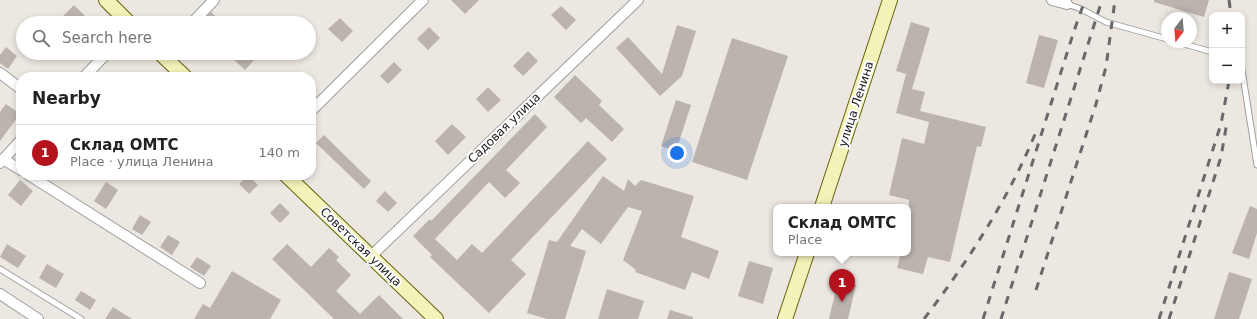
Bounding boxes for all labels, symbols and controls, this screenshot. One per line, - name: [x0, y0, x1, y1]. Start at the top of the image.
- north arrow: [1161, 12, 1197, 48]
- map controls: [1209, 12, 1245, 84]
- button: +: [1209, 12, 1245, 48]
- search box: [16, 16, 316, 60]
- icon: search: [30, 27, 52, 49]
- text: Search here: [62, 29, 152, 47]
- button: −: [1209, 48, 1245, 84]
- street label: улица Ленина: [836, 59, 876, 149]
- text: Nearby: [32, 88, 101, 108]
- street label: Садовая улица: [465, 90, 543, 166]
- text: Склад ОМТС: [70, 136, 179, 154]
- your location: [667, 143, 687, 163]
- text: 1: [40, 145, 50, 160]
- text: 140 m: [258, 145, 300, 160]
- text: Place · улица Ленина: [70, 154, 214, 169]
- popup: [773, 204, 911, 256]
- street label: Советская улица: [317, 205, 405, 289]
- text: Склад ОМТС: [788, 214, 896, 232]
- text: Place: [788, 232, 822, 247]
- pin: 1: [829, 269, 855, 302]

